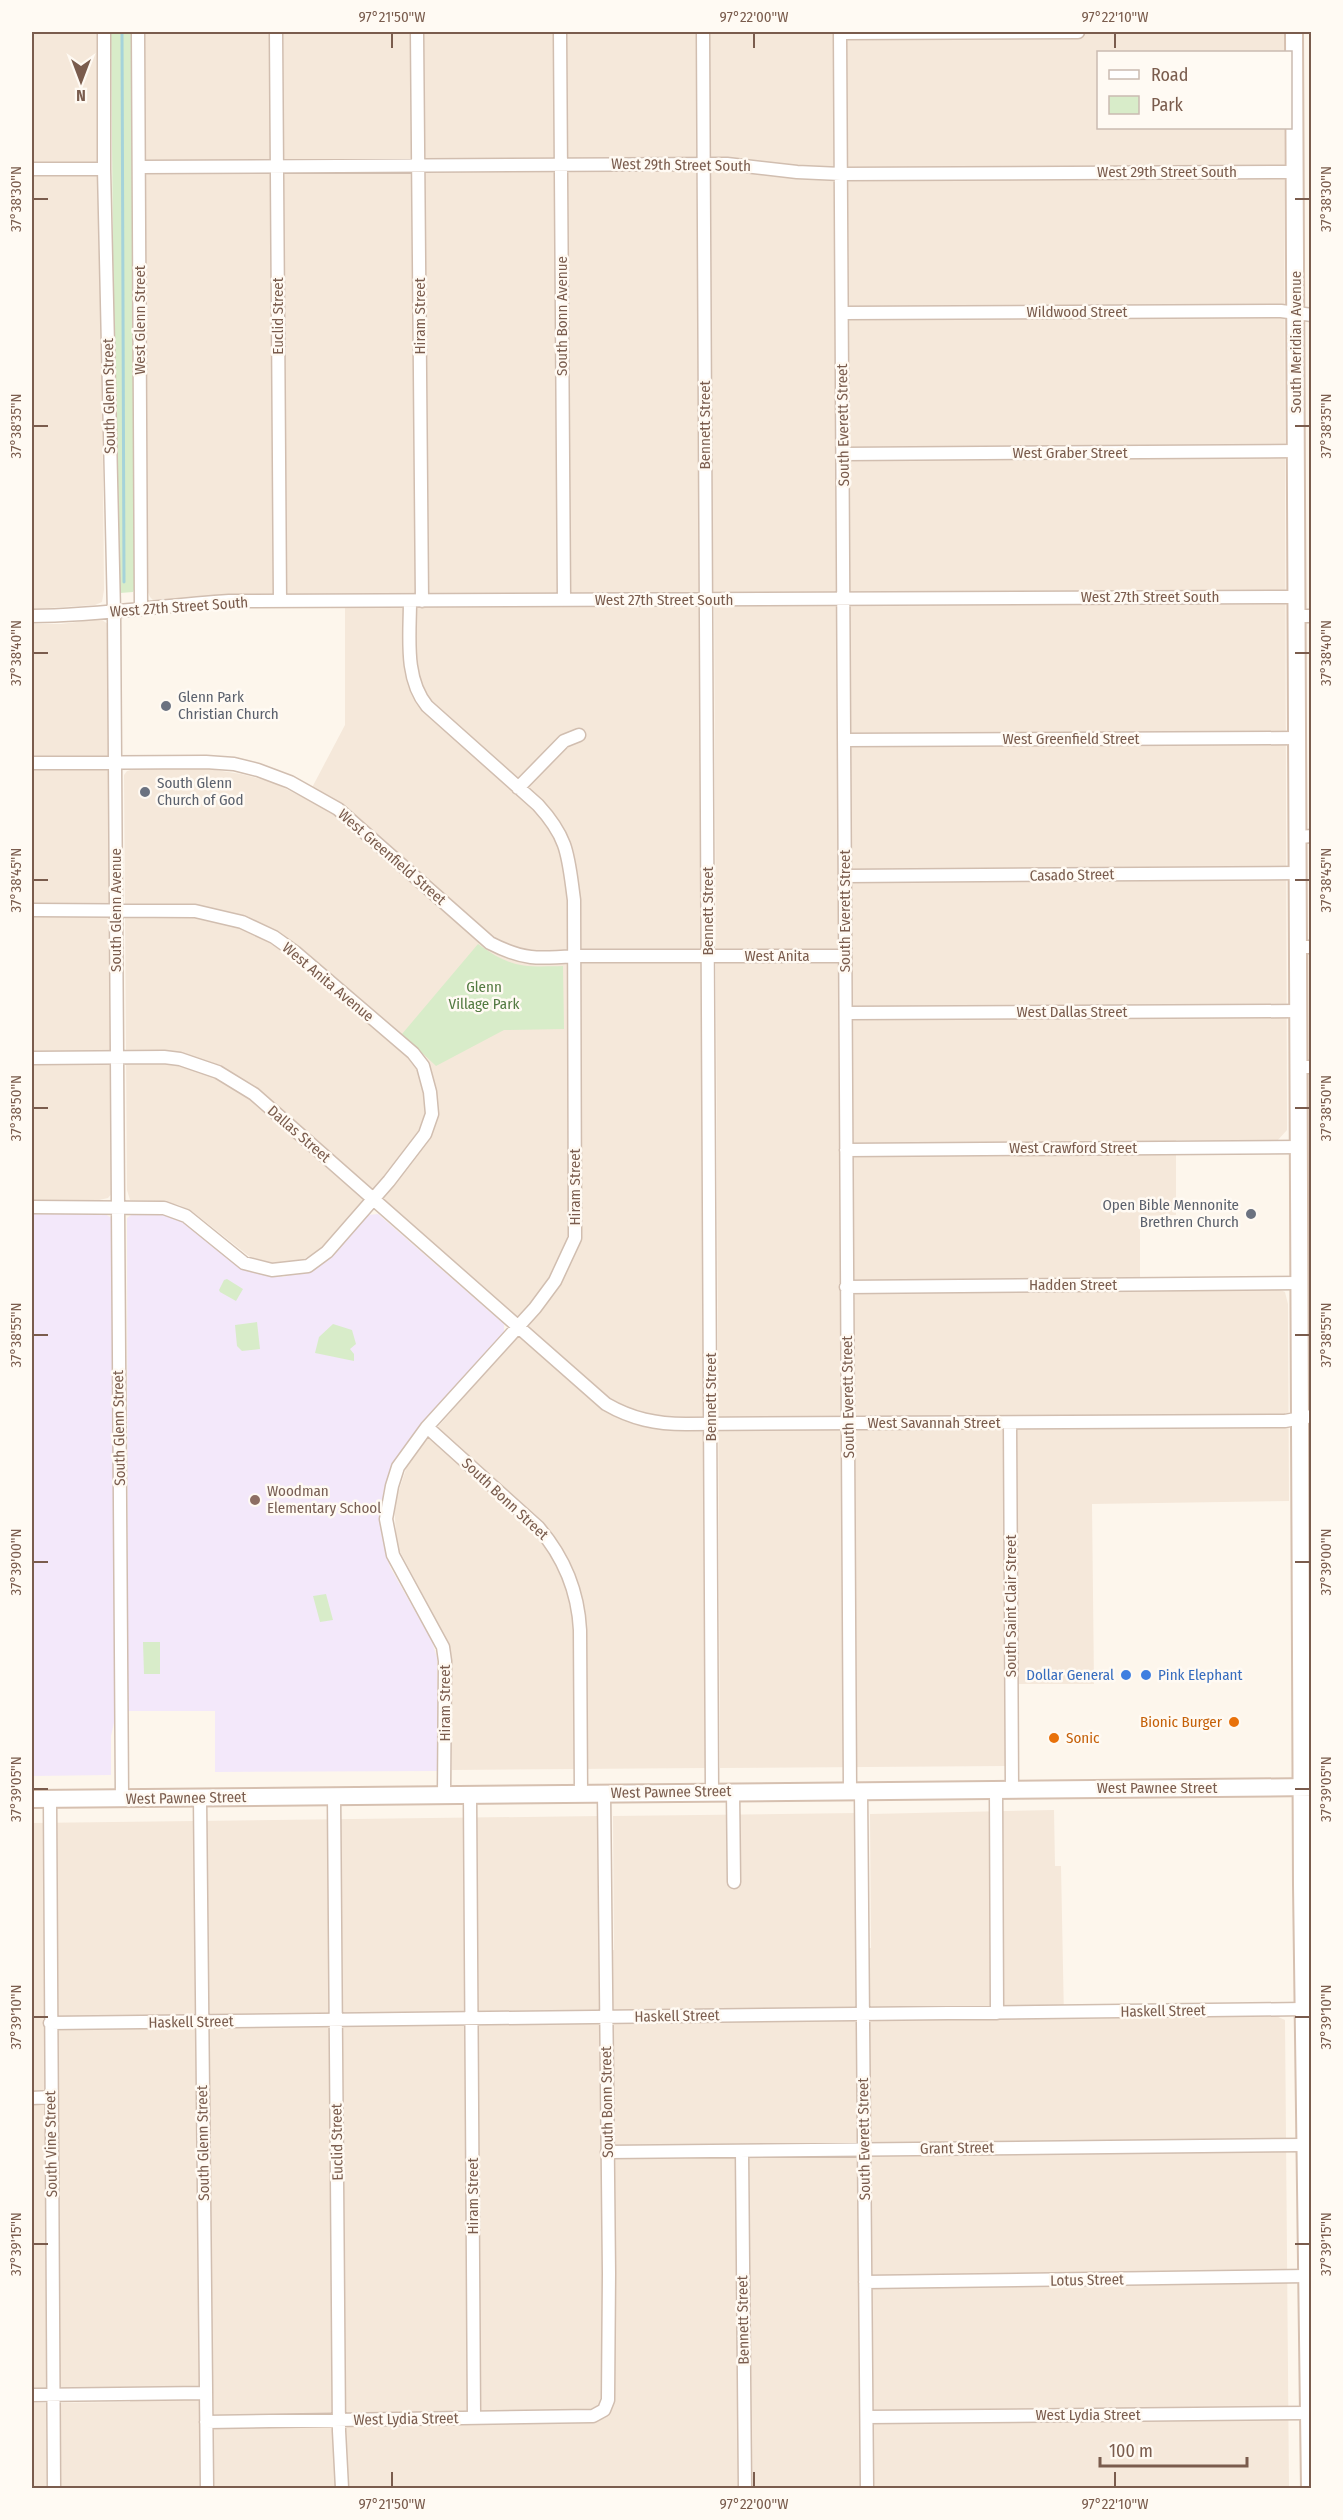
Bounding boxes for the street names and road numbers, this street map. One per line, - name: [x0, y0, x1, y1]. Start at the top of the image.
- street label: West 29th Street South: [611, 155, 751, 175]
- street label: West 29th Street South: [1097, 163, 1237, 181]
- street label: South Bonn Avenue: [553, 256, 571, 376]
- street label: West Glenn Street: [131, 265, 149, 375]
- street label: South Meridian Avenue: [1287, 271, 1305, 413]
- street label: Euclid Street: [269, 277, 287, 355]
- street label: Hiram Street: [411, 277, 429, 354]
- street label: Wildwood Street: [1027, 303, 1128, 321]
- street label: South Glenn Street: [99, 338, 119, 454]
- street label: South Everett Street: [833, 363, 853, 487]
- street label: Bennett Street: [696, 380, 714, 470]
- street label: West Graber Street: [1012, 444, 1128, 462]
- street label: West 27th Street South: [1081, 588, 1219, 606]
- street label: West 27th Street South: [595, 591, 733, 609]
- street label: West 27th Street South: [109, 593, 249, 621]
- street label: West Greenfield Street: [1002, 730, 1140, 748]
- street label: West Greenfield Street: [334, 805, 450, 909]
- street label: South Glenn Avenue: [107, 848, 125, 972]
- street label: South Everett Street: [836, 850, 854, 972]
- street label: Casado Street: [1029, 865, 1115, 885]
- street label: Bennett Street: [699, 866, 717, 956]
- street label: West Anita Avenue: [279, 939, 377, 1025]
- street label: West Anita: [744, 947, 810, 965]
- street label: West Dallas Street: [1016, 1003, 1128, 1021]
- street label: Dallas Street: [264, 1102, 334, 1166]
- street label: West Crawford Street: [1009, 1139, 1137, 1157]
- street label: Hiram Street: [566, 1148, 584, 1225]
- street label: Hadden Street: [1029, 1276, 1117, 1294]
- street label: South Everett Street: [838, 1335, 858, 1459]
- street label: Bennett Street: [702, 1352, 720, 1442]
- street label: South Glenn Street: [109, 1370, 129, 1486]
- street label: West Savannah Street: [867, 1414, 1001, 1432]
- street label: South Bonn Street: [458, 1454, 552, 1544]
- street label: South Saint Clair Street: [1002, 1535, 1020, 1677]
- street label: Hiram Street: [436, 1664, 454, 1741]
- street label: West Pawnee Street: [1097, 1779, 1217, 1797]
- street label: West Pawnee Street: [611, 1782, 732, 1802]
- street label: West Pawnee Street: [126, 1788, 247, 1808]
- street label: Haskell Street: [1120, 2001, 1206, 2021]
- street label: Haskell Street: [634, 2006, 720, 2026]
- street label: Haskell Street: [148, 2012, 234, 2032]
- street label: South Bonn Street: [597, 2046, 617, 2158]
- street label: South Everett Street: [854, 2077, 874, 2201]
- street label: South Glenn Street: [193, 2085, 213, 2201]
- street label: South Vine Street: [41, 2090, 61, 2197]
- street label: Euclid Street: [327, 2103, 347, 2181]
- street label: Grant Street: [920, 2138, 994, 2158]
- street label: Hiram Street: [464, 2157, 482, 2234]
- street label: Lotus Street: [1050, 2270, 1124, 2290]
- street label: Bennett Street: [733, 2275, 753, 2365]
- street label: West Lydia Street: [1035, 2406, 1141, 2424]
- street label: West Lydia Street: [353, 2409, 459, 2429]

